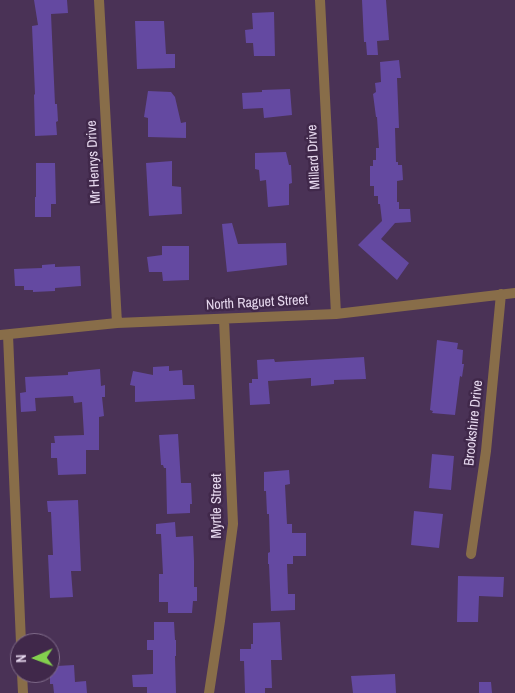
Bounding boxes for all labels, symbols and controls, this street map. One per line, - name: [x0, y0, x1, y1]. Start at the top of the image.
- street label: Mr Henrys Drive: [83, 120, 105, 204]
- street label: Millard Drive: [304, 124, 324, 190]
- street label: North Raguet Street: [206, 292, 308, 314]
- street label: Brookshire Drive: [461, 379, 487, 467]
- street label: Myrtle Street: [209, 473, 225, 539]
- north arrow: [10, 633, 60, 683]
- text: N: [12, 654, 30, 663]

